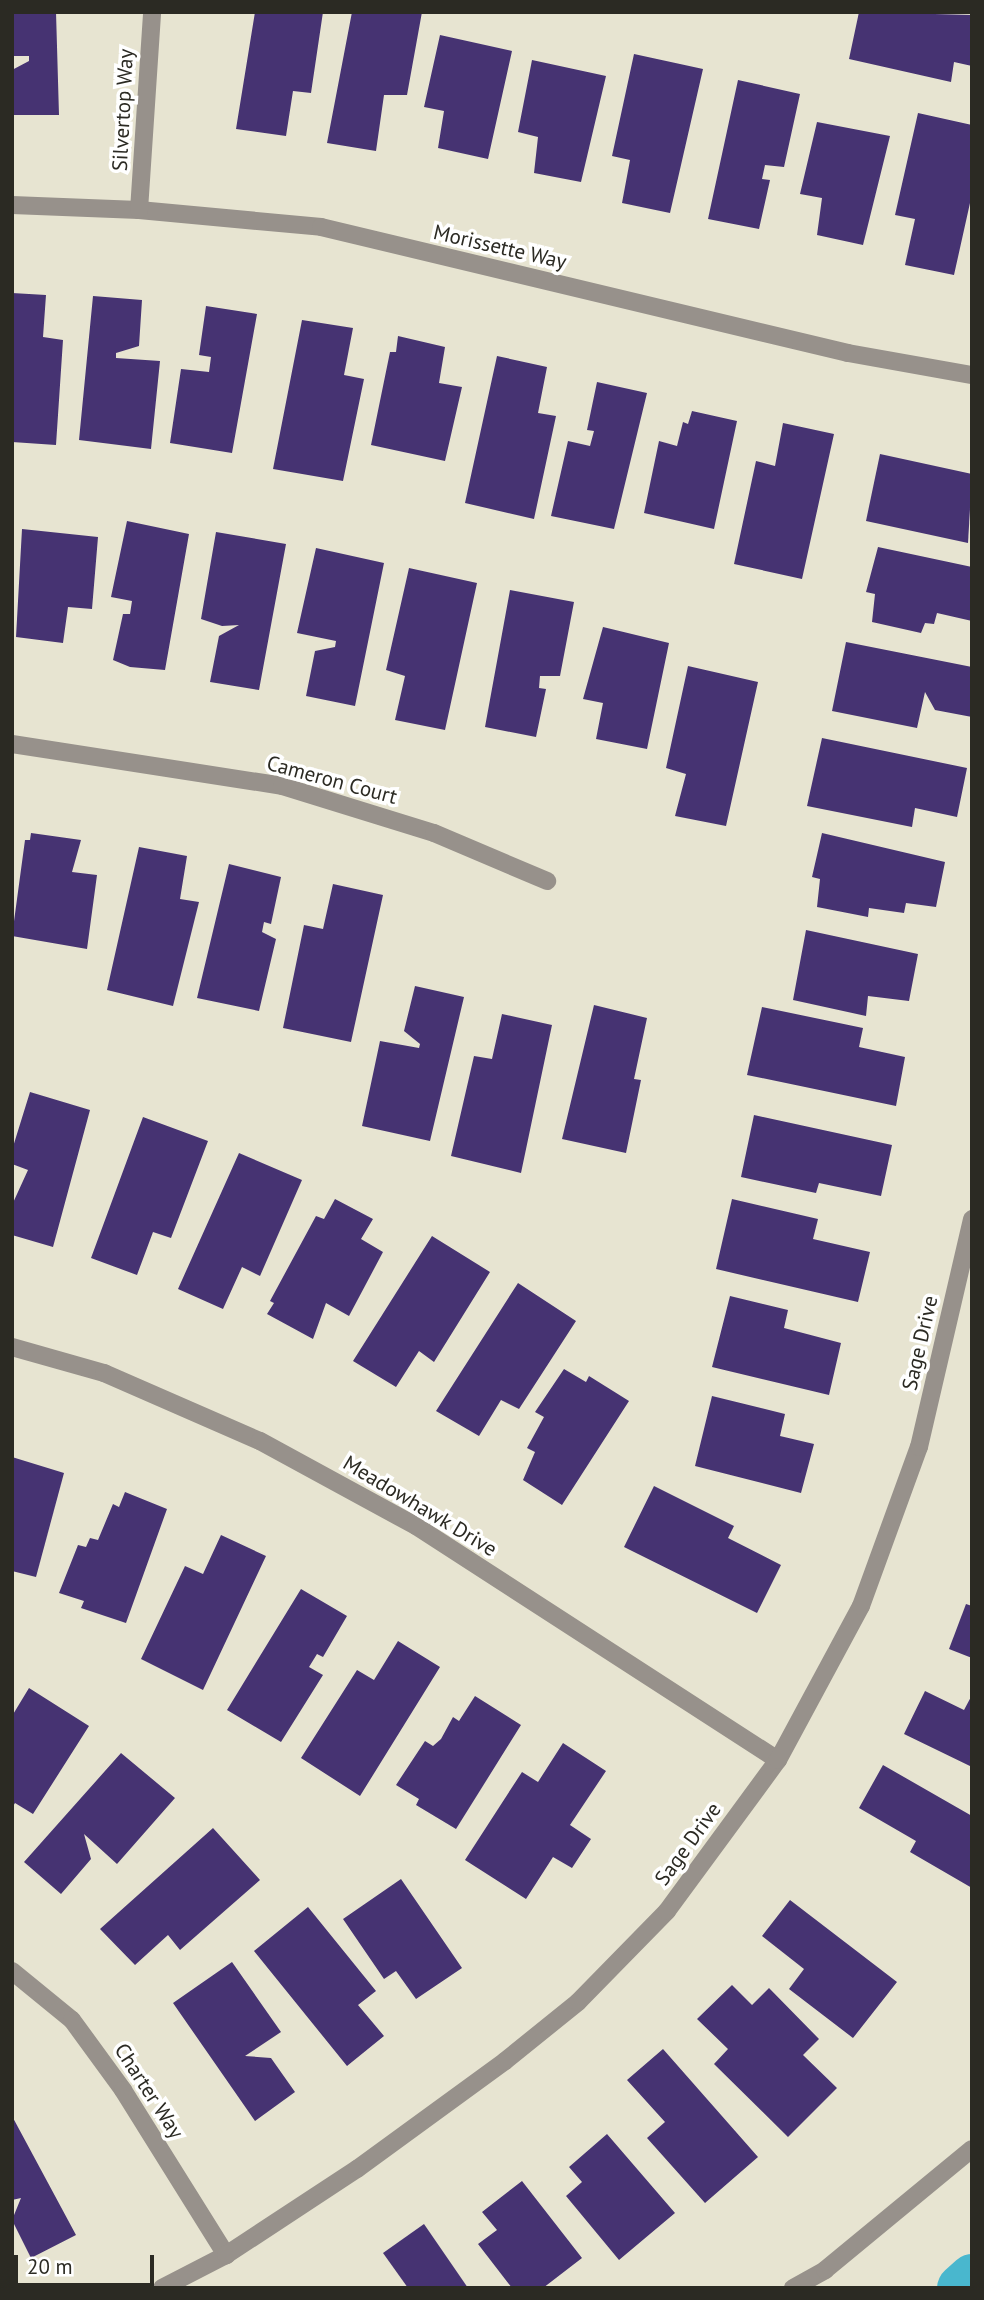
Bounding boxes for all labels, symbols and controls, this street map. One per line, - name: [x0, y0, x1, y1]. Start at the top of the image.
- street label: Silvertop Way: [107, 48, 139, 172]
- street label: Morissette Way: [431, 219, 569, 275]
- street label: Cameron Court: [264, 750, 400, 810]
- street label: Sage Drive: [897, 1293, 943, 1393]
- street label: Meadowhawk Drive: [338, 1450, 502, 1562]
- street label: Sage Drive: [650, 1798, 726, 1890]
- street label: Charter Way: [109, 2039, 189, 2143]
- scale bar: [18, 2240, 158, 2284]
- text: 20 m: [27, 2253, 73, 2280]

